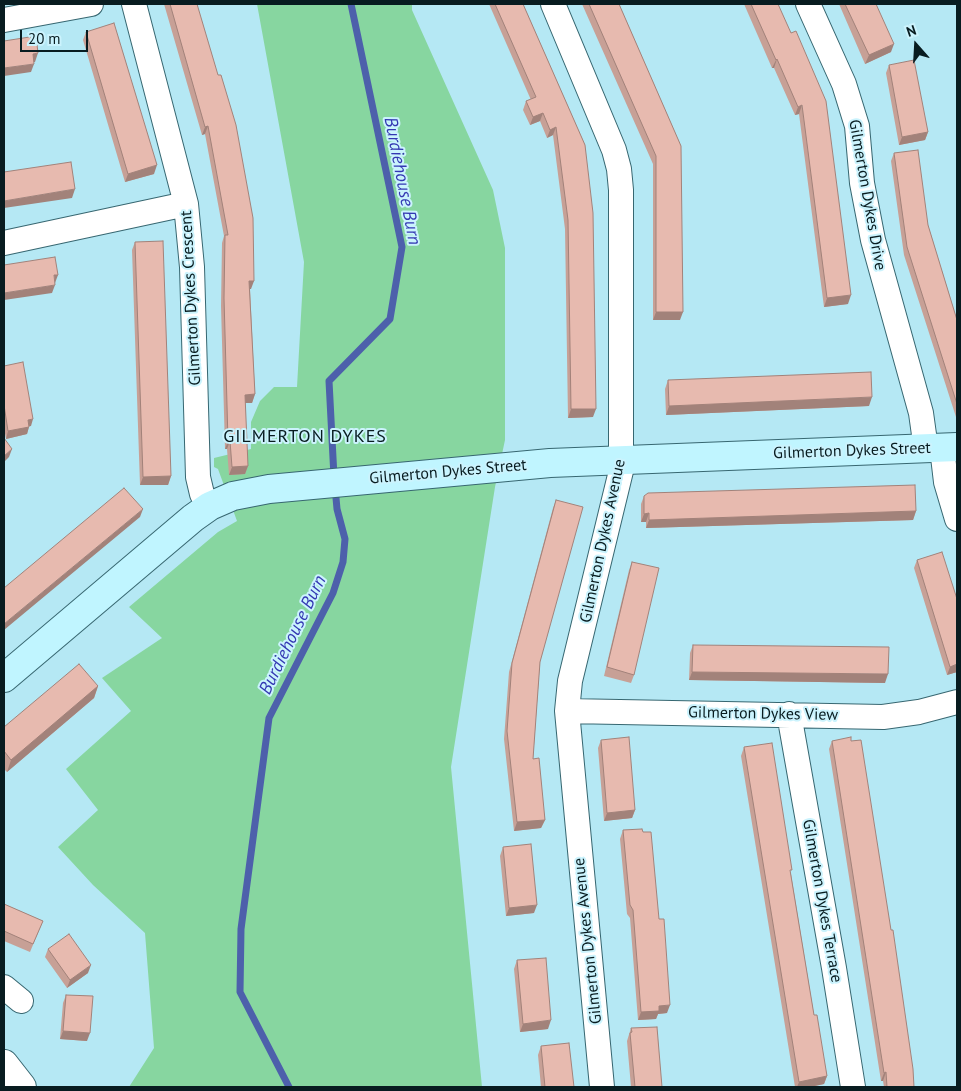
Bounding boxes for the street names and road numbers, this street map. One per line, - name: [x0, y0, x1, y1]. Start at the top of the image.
- street label: Gilmerton Dykes Drive: [844, 118, 890, 272]
- street label: Gilmerton Dykes Crescent: [177, 210, 205, 386]
- street label: Gilmerton Dykes Street: [773, 439, 931, 463]
- street label: Gilmerton Dykes Street: [369, 456, 527, 488]
- street label: Gilmerton Dykes Avenue: [576, 457, 630, 625]
- street label: Gilmerton Dykes View: [688, 703, 838, 725]
- street label: Gilmerton Dykes Terrace: [798, 818, 846, 984]
- street label: Gilmerton Dykes Avenue: [570, 857, 606, 1025]

